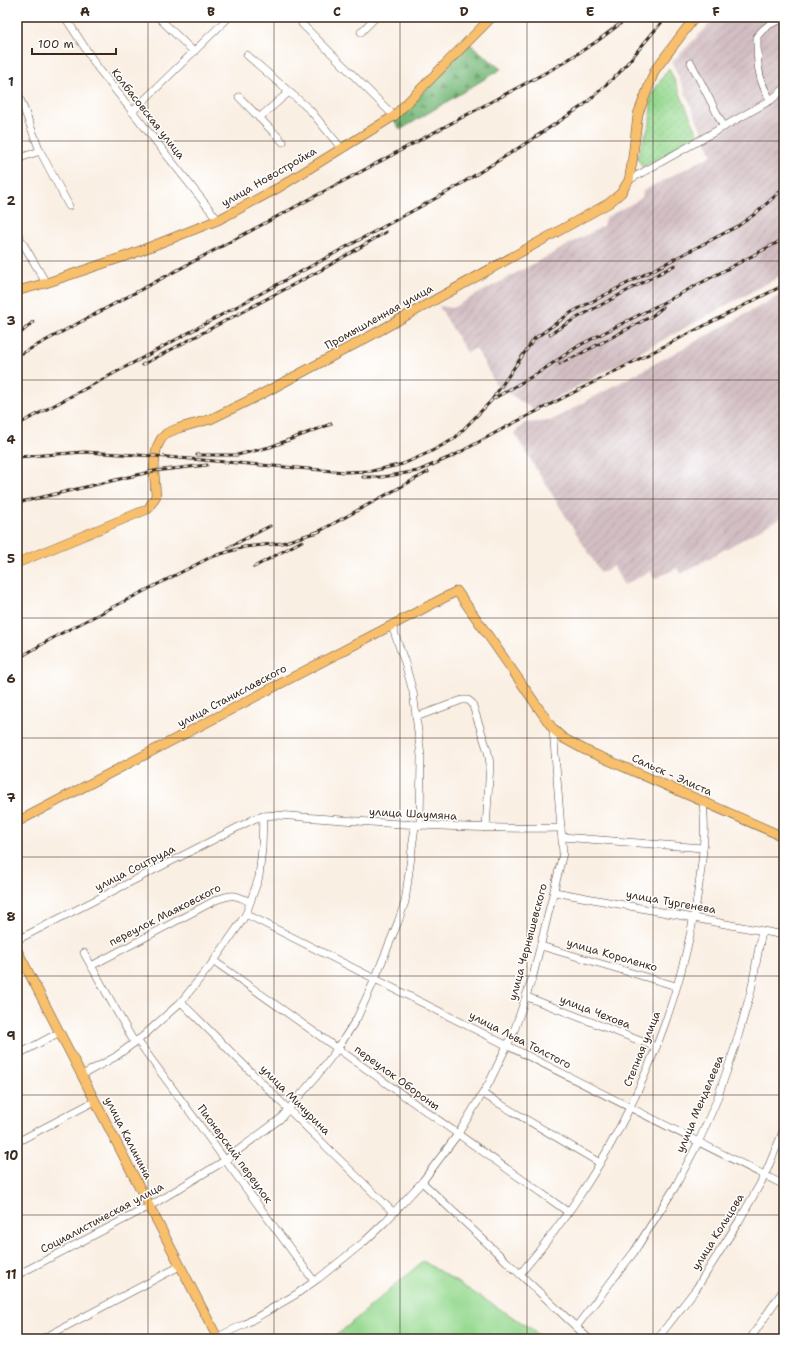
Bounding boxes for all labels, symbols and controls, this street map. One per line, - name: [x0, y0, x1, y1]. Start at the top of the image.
- text: A: [80, 3, 90, 20]
- text: B: [207, 3, 215, 20]
- text: C: [333, 3, 341, 20]
- text: D: [459, 3, 469, 20]
- text: E: [586, 3, 595, 20]
- text: F: [712, 3, 720, 20]
- scale bar: [32, 30, 116, 56]
- text: 100 m: [38, 36, 74, 52]
- street label: Колбасовская улица: [108, 66, 188, 163]
- text: 1: [8, 73, 14, 90]
- street label: улица Новостройка: [219, 144, 319, 210]
- text: 2: [6, 192, 16, 209]
- street label: Промышленная улица: [322, 281, 436, 353]
- text: 3: [6, 312, 16, 329]
- text: 4: [6, 431, 16, 448]
- text: 5: [7, 550, 15, 567]
- street label: улица Станиславского: [175, 661, 289, 731]
- text: 6: [6, 670, 16, 687]
- street label: Сальск - Элиста: [629, 751, 715, 800]
- text: 7: [6, 789, 16, 806]
- street label: улица Шаумяна: [369, 804, 458, 824]
- street label: улица Соцтруда: [92, 841, 178, 895]
- street label: переулок Маяковского: [107, 880, 224, 950]
- street label: улица Чернышевского: [505, 881, 551, 1002]
- street label: улица Тургенева: [625, 887, 717, 917]
- text: 8: [6, 908, 16, 925]
- street label: улица Короленко: [565, 935, 660, 975]
- street label: улица Чехова: [557, 992, 633, 1032]
- street label: улица Льва Толстого: [466, 1008, 574, 1072]
- street label: Степная улица: [620, 1009, 664, 1089]
- text: 9: [6, 1027, 16, 1044]
- street label: переулок Обороны: [351, 1042, 443, 1114]
- street label: улица Менделеева: [673, 1053, 727, 1155]
- street label: улица Мичурина: [257, 1062, 333, 1138]
- street label: улица Калинина: [101, 1094, 155, 1182]
- street label: Пионерский переулок: [194, 1102, 276, 1206]
- text: 10: [4, 1147, 18, 1164]
- street label: Социалистическая улица: [38, 1179, 166, 1257]
- street label: улица Кольцова: [688, 1191, 748, 1273]
- text: 11: [5, 1266, 17, 1283]

